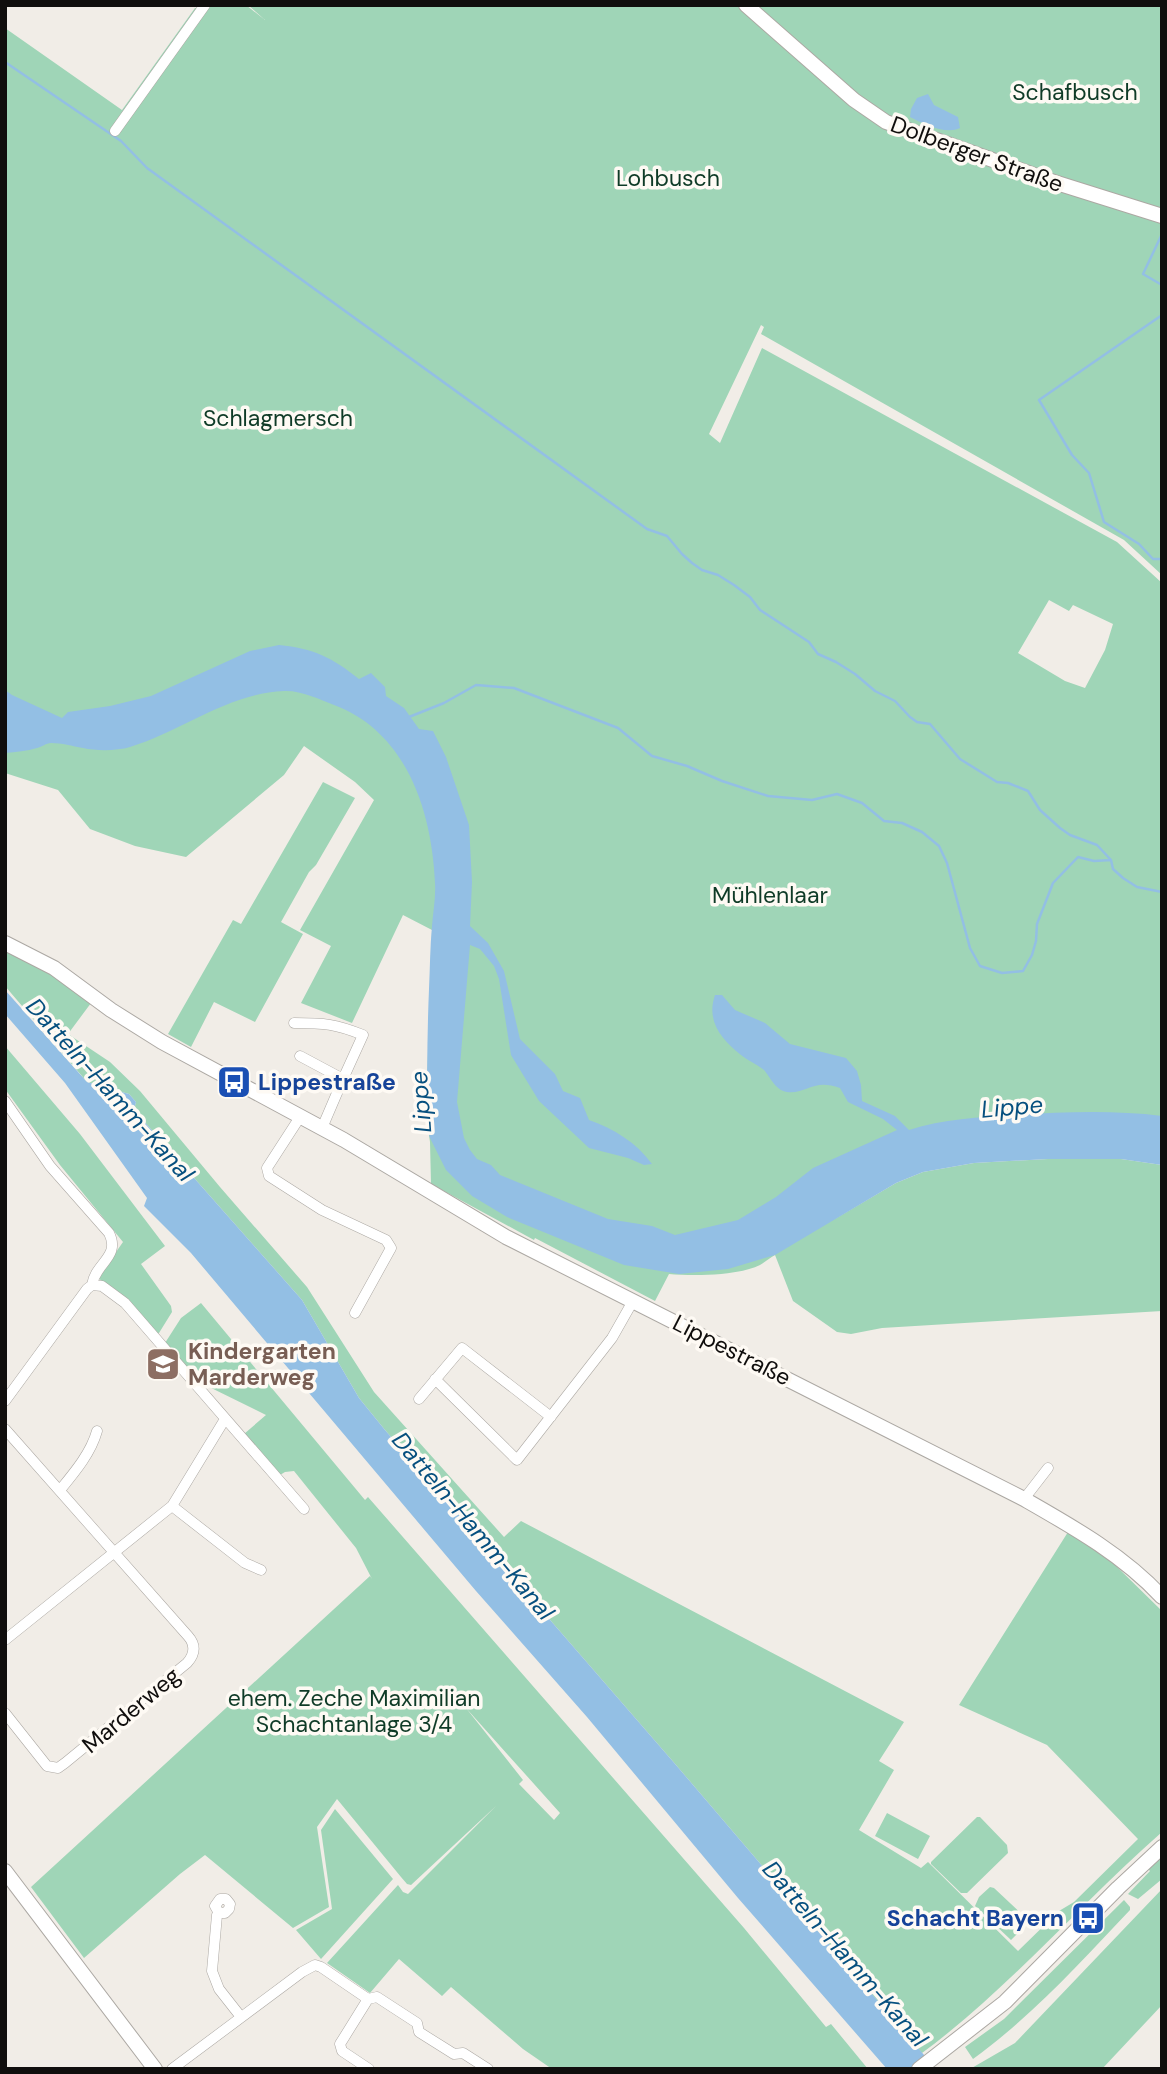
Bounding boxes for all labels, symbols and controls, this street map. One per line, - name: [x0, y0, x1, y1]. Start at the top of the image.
- park label: Schafbusch: [1012, 77, 1138, 107]
- street label: Dolberger Straße: [887, 109, 1067, 199]
- park label: Lohbusch: [616, 163, 720, 193]
- park label: Schlagmersch: [203, 403, 353, 433]
- park label: Mühlenlaar: [712, 880, 828, 910]
- water label: Datteln-Hamm-Kanal: [20, 991, 202, 1189]
- bus stop icon: Lippestraße: [215, 1063, 253, 1101]
- place label: Lippestraße: [258, 1067, 396, 1097]
- water label: Lippe: [403, 1070, 438, 1134]
- water label: Lippe: [980, 1088, 1044, 1125]
- street label: Lippestraße: [668, 1307, 796, 1393]
- place label: Kindergarten Marderweg: [188, 1336, 336, 1392]
- school or university icon: Kindergarten Marderweg: [144, 1345, 182, 1383]
- water label: Datteln-Hamm-Kanal: [385, 1425, 562, 1627]
- street label: Marderweg: [76, 1660, 186, 1760]
- park label: ehem. Zeche Maximilian Schachtanlage 3/4: [228, 1683, 480, 1739]
- water label: Datteln-Hamm-Kanal: [756, 1854, 935, 2054]
- bus stop icon: Schacht Bayern: [1069, 1899, 1107, 1937]
- place label: Schacht Bayern: [887, 1903, 1064, 1933]

